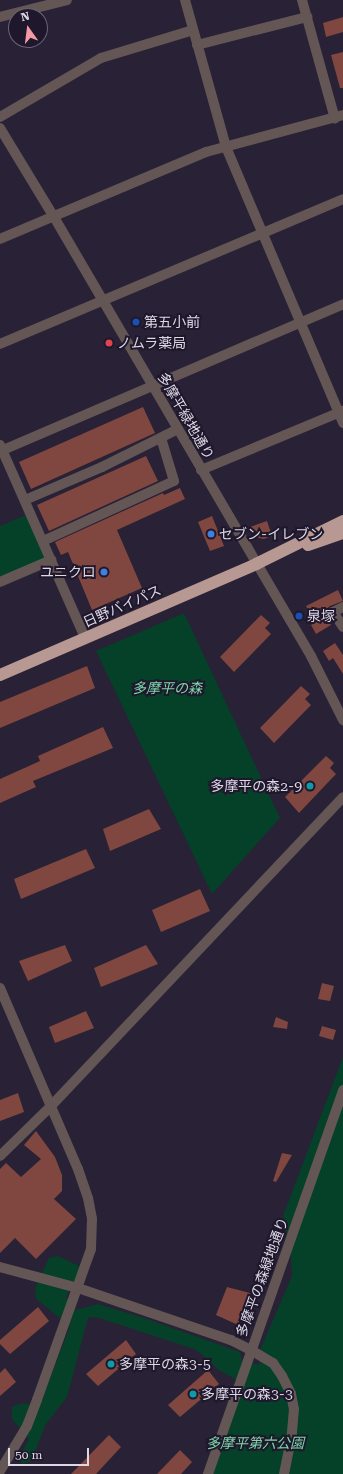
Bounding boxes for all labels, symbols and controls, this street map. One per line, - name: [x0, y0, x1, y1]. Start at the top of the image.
- north arrow: [8, 8, 48, 48]
- text: N: [20, 10, 31, 24]
- place label: 第五小前: [144, 314, 200, 330]
- marker: 第五小前: [131, 317, 141, 327]
- place label: ノムラ薬局: [117, 335, 187, 351]
- marker: ノムラ薬局: [104, 338, 114, 348]
- street label: 多摩平緑地通り: [154, 369, 218, 463]
- place label: セブン-イレブン: [219, 526, 323, 542]
- marker: セブン-イレブン: [206, 529, 216, 539]
- place label: ユニクロ: [40, 564, 96, 580]
- marker: ユニクロ: [99, 567, 109, 577]
- street label: 日野バイパス: [80, 581, 164, 631]
- place label: 泉塚: [307, 608, 335, 624]
- marker: 泉塚: [294, 611, 304, 621]
- park label: 多摩平の森: [132, 680, 202, 696]
- place label: 多摩平の森2-9: [210, 778, 302, 794]
- marker: 多摩平の森2-9: [305, 781, 315, 791]
- street label: 多摩平の森緑地通り: [233, 1215, 291, 1339]
- place label: 多摩平の森3-5: [119, 1356, 211, 1372]
- marker: 多摩平の森3-5: [106, 1359, 116, 1369]
- place label: 多摩平の森3-3: [201, 1386, 293, 1402]
- marker: 多摩平の森3-3: [188, 1389, 198, 1399]
- park label: 多摩平第六公園: [206, 1435, 304, 1451]
- scale bar: [10, 1440, 91, 1466]
- text: 50 m: [15, 1448, 42, 1462]

